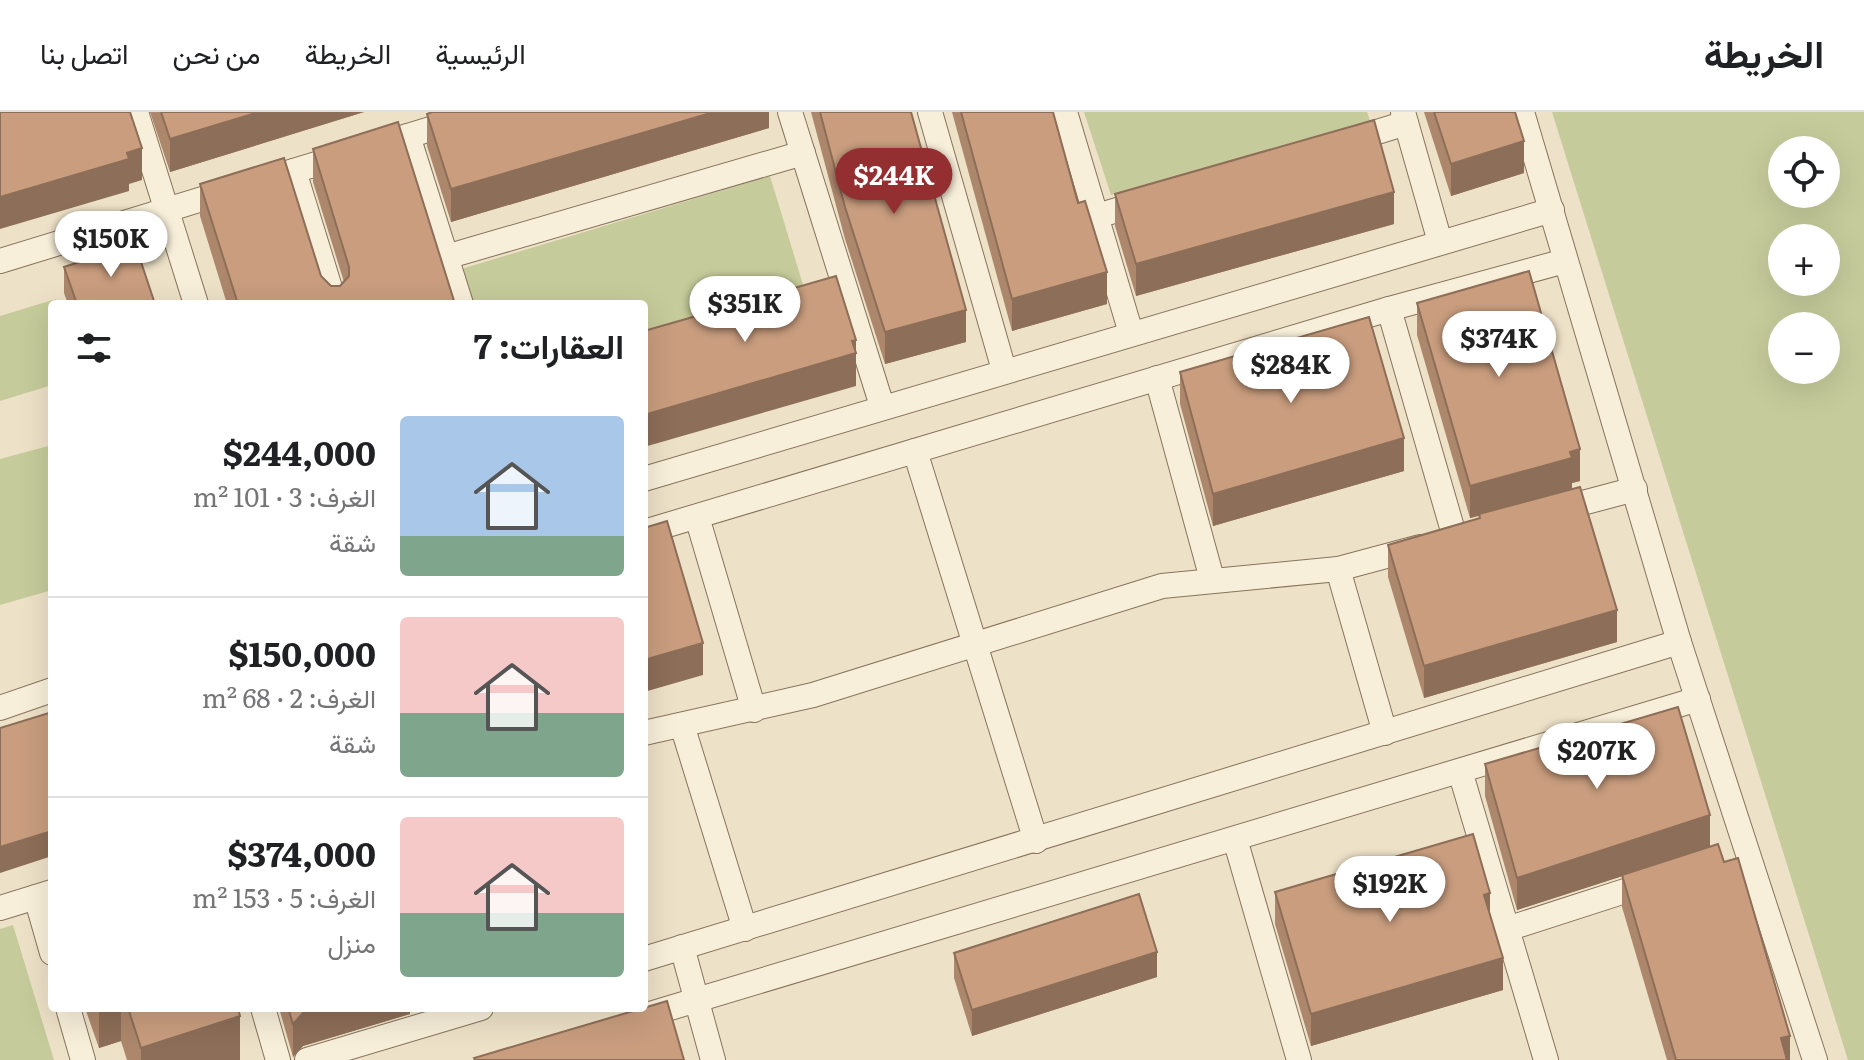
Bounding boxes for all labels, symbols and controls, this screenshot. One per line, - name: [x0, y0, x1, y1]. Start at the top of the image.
- text: الخريطة: [1704, 23, 1824, 80]
- text: اتصل بنا: [40, 31, 129, 73]
- text: من نحن: [173, 31, 261, 73]
- text: الخريطة: [305, 31, 391, 73]
- text: الرئيسية: [435, 31, 526, 73]
- map controls: [1768, 136, 1840, 384]
- button: locate: [1768, 136, 1840, 208]
- pin: $244K: [838, 148, 950, 216]
- text: $244K: [853, 154, 935, 193]
- pin: $150K: [55, 211, 167, 279]
- text: $150K: [73, 217, 149, 256]
- button: +: [1768, 224, 1840, 296]
- pin: $351K: [689, 276, 801, 344]
- text: $351K: [707, 282, 783, 321]
- pin: $374K: [1443, 311, 1555, 379]
- button: −: [1768, 312, 1840, 384]
- text: $374K: [1460, 317, 1538, 356]
- text: العقارات: 7: [474, 319, 624, 369]
- icon: filters: [72, 326, 116, 370]
- pin: $284K: [1235, 337, 1347, 405]
- text: $284K: [1251, 343, 1331, 382]
- text: $244,000: [223, 426, 376, 476]
- icon: home: [464, 448, 560, 544]
- text: الغرف: 3 · 101 m²: [193, 476, 376, 515]
- text: شقة: [329, 521, 376, 560]
- text: $150,000: [228, 627, 376, 677]
- icon: home: [464, 649, 560, 745]
- text: الغرف: 2 · 68 m²: [202, 677, 376, 716]
- text: شقة: [329, 722, 376, 761]
- pin: $207K: [1541, 723, 1653, 791]
- text: $207K: [1557, 729, 1637, 768]
- text: $374,000: [227, 827, 376, 877]
- icon: home: [464, 849, 560, 945]
- pin: $192K: [1334, 856, 1446, 924]
- text: $192K: [1352, 862, 1428, 901]
- text: الغرف: 5 · 153 m²: [192, 877, 376, 916]
- text: منزل: [327, 922, 376, 961]

